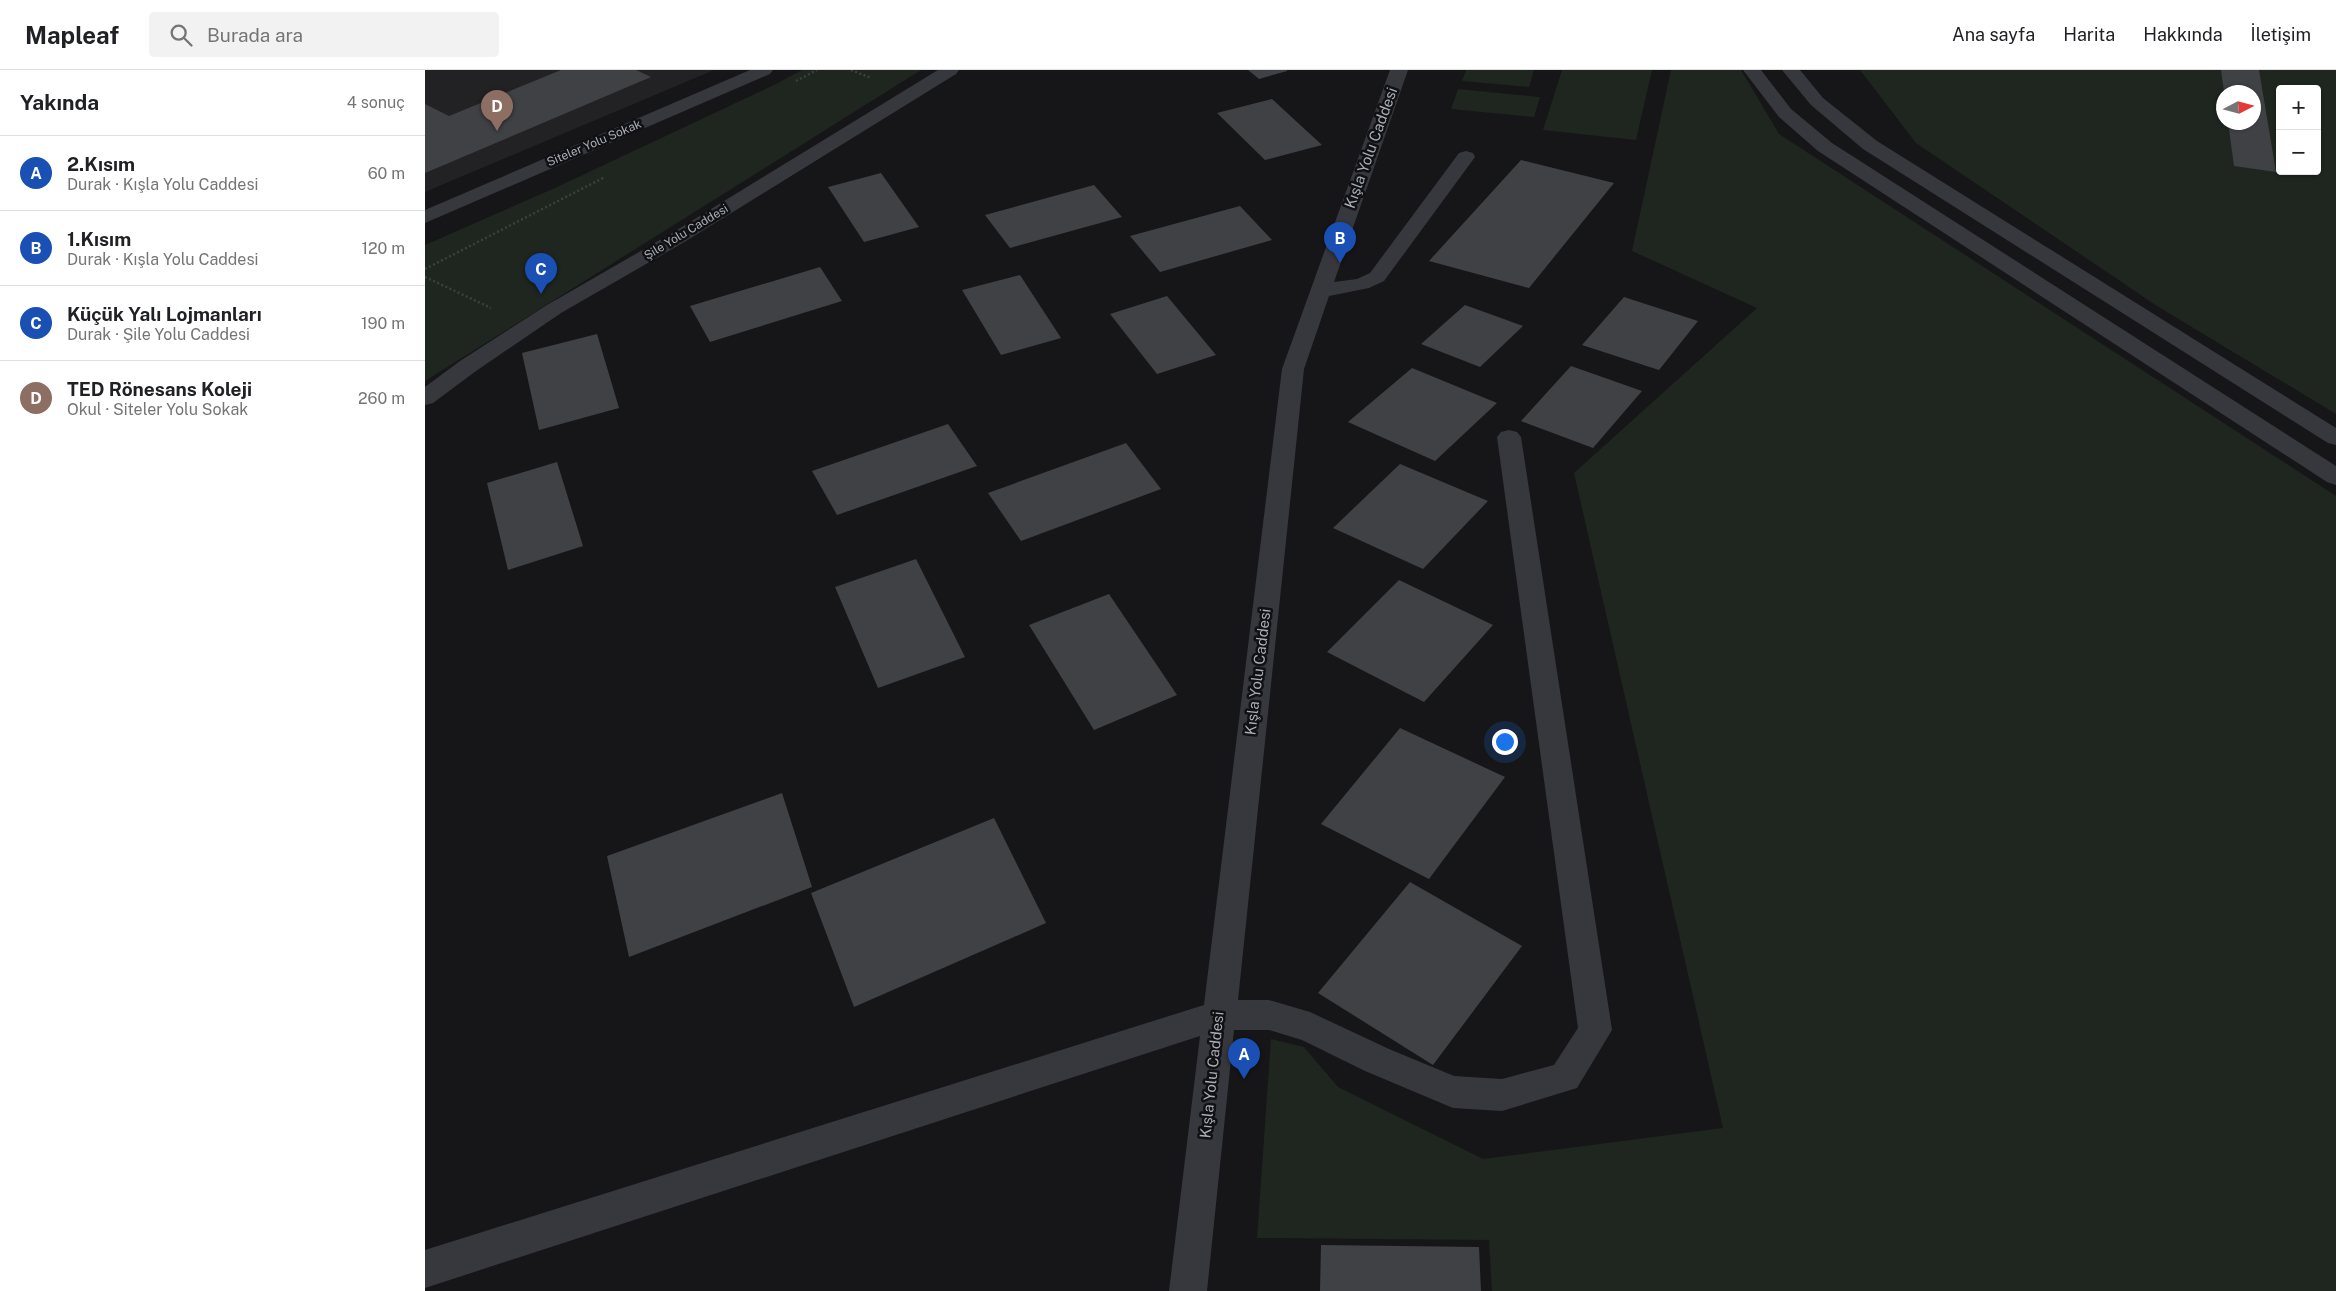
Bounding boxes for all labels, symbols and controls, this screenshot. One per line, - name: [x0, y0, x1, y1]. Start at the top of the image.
- search box: [149, 12, 499, 57]
- text: Mapleaf: [25, 21, 119, 49]
- icon: search: [167, 21, 195, 49]
- text: Burada ara: [207, 24, 303, 46]
- text: Ana sayfa: [1952, 24, 2035, 45]
- text: Harita: [2063, 24, 2115, 45]
- text: Hakkında: [2143, 24, 2223, 45]
- text: İletişim: [2251, 24, 2311, 45]
- street label: Kışla Yolu Caddesi: [1341, 85, 1400, 211]
- north arrow: [2216, 85, 2261, 130]
- map controls: [2276, 85, 2321, 175]
- button: +: [2276, 85, 2321, 130]
- text: Yakında: [20, 90, 99, 115]
- pin: D: [481, 90, 513, 131]
- text: 4 sonuç: [347, 93, 405, 112]
- street label: Siteler Yolu Sokak: [545, 117, 644, 169]
- button: −: [2276, 130, 2321, 175]
- text: 2.Kısım: [67, 153, 135, 175]
- text: A: [30, 164, 42, 183]
- text: 60 m: [368, 164, 405, 183]
- text: Durak · Kışla Yolu Caddesi: [67, 175, 258, 194]
- street label: Şile Yolu Caddesi: [641, 201, 731, 263]
- pin: B: [1324, 222, 1356, 263]
- text: 1.Kısım: [67, 228, 131, 250]
- text: B: [31, 239, 41, 258]
- text: 120 m: [361, 239, 405, 258]
- text: Durak · Kışla Yolu Caddesi: [67, 250, 258, 269]
- pin: C: [525, 253, 557, 294]
- text: Küçük Yalı Lojmanları: [67, 303, 262, 325]
- text: C: [30, 314, 42, 333]
- text: 190 m: [361, 314, 405, 333]
- text: Durak · Şile Yolu Caddesi: [67, 325, 250, 344]
- text: TED Rönesans Koleji: [67, 378, 252, 400]
- text: D: [30, 389, 42, 408]
- text: 260 m: [358, 389, 405, 408]
- text: Okul · Siteler Yolu Sokak: [67, 400, 248, 419]
- street label: Kışla Yolu Caddesi: [1241, 608, 1274, 736]
- your location: [1492, 729, 1518, 755]
- street label: Kışla Yolu Caddesi: [1196, 1011, 1227, 1139]
- pin: A: [1228, 1038, 1260, 1079]

